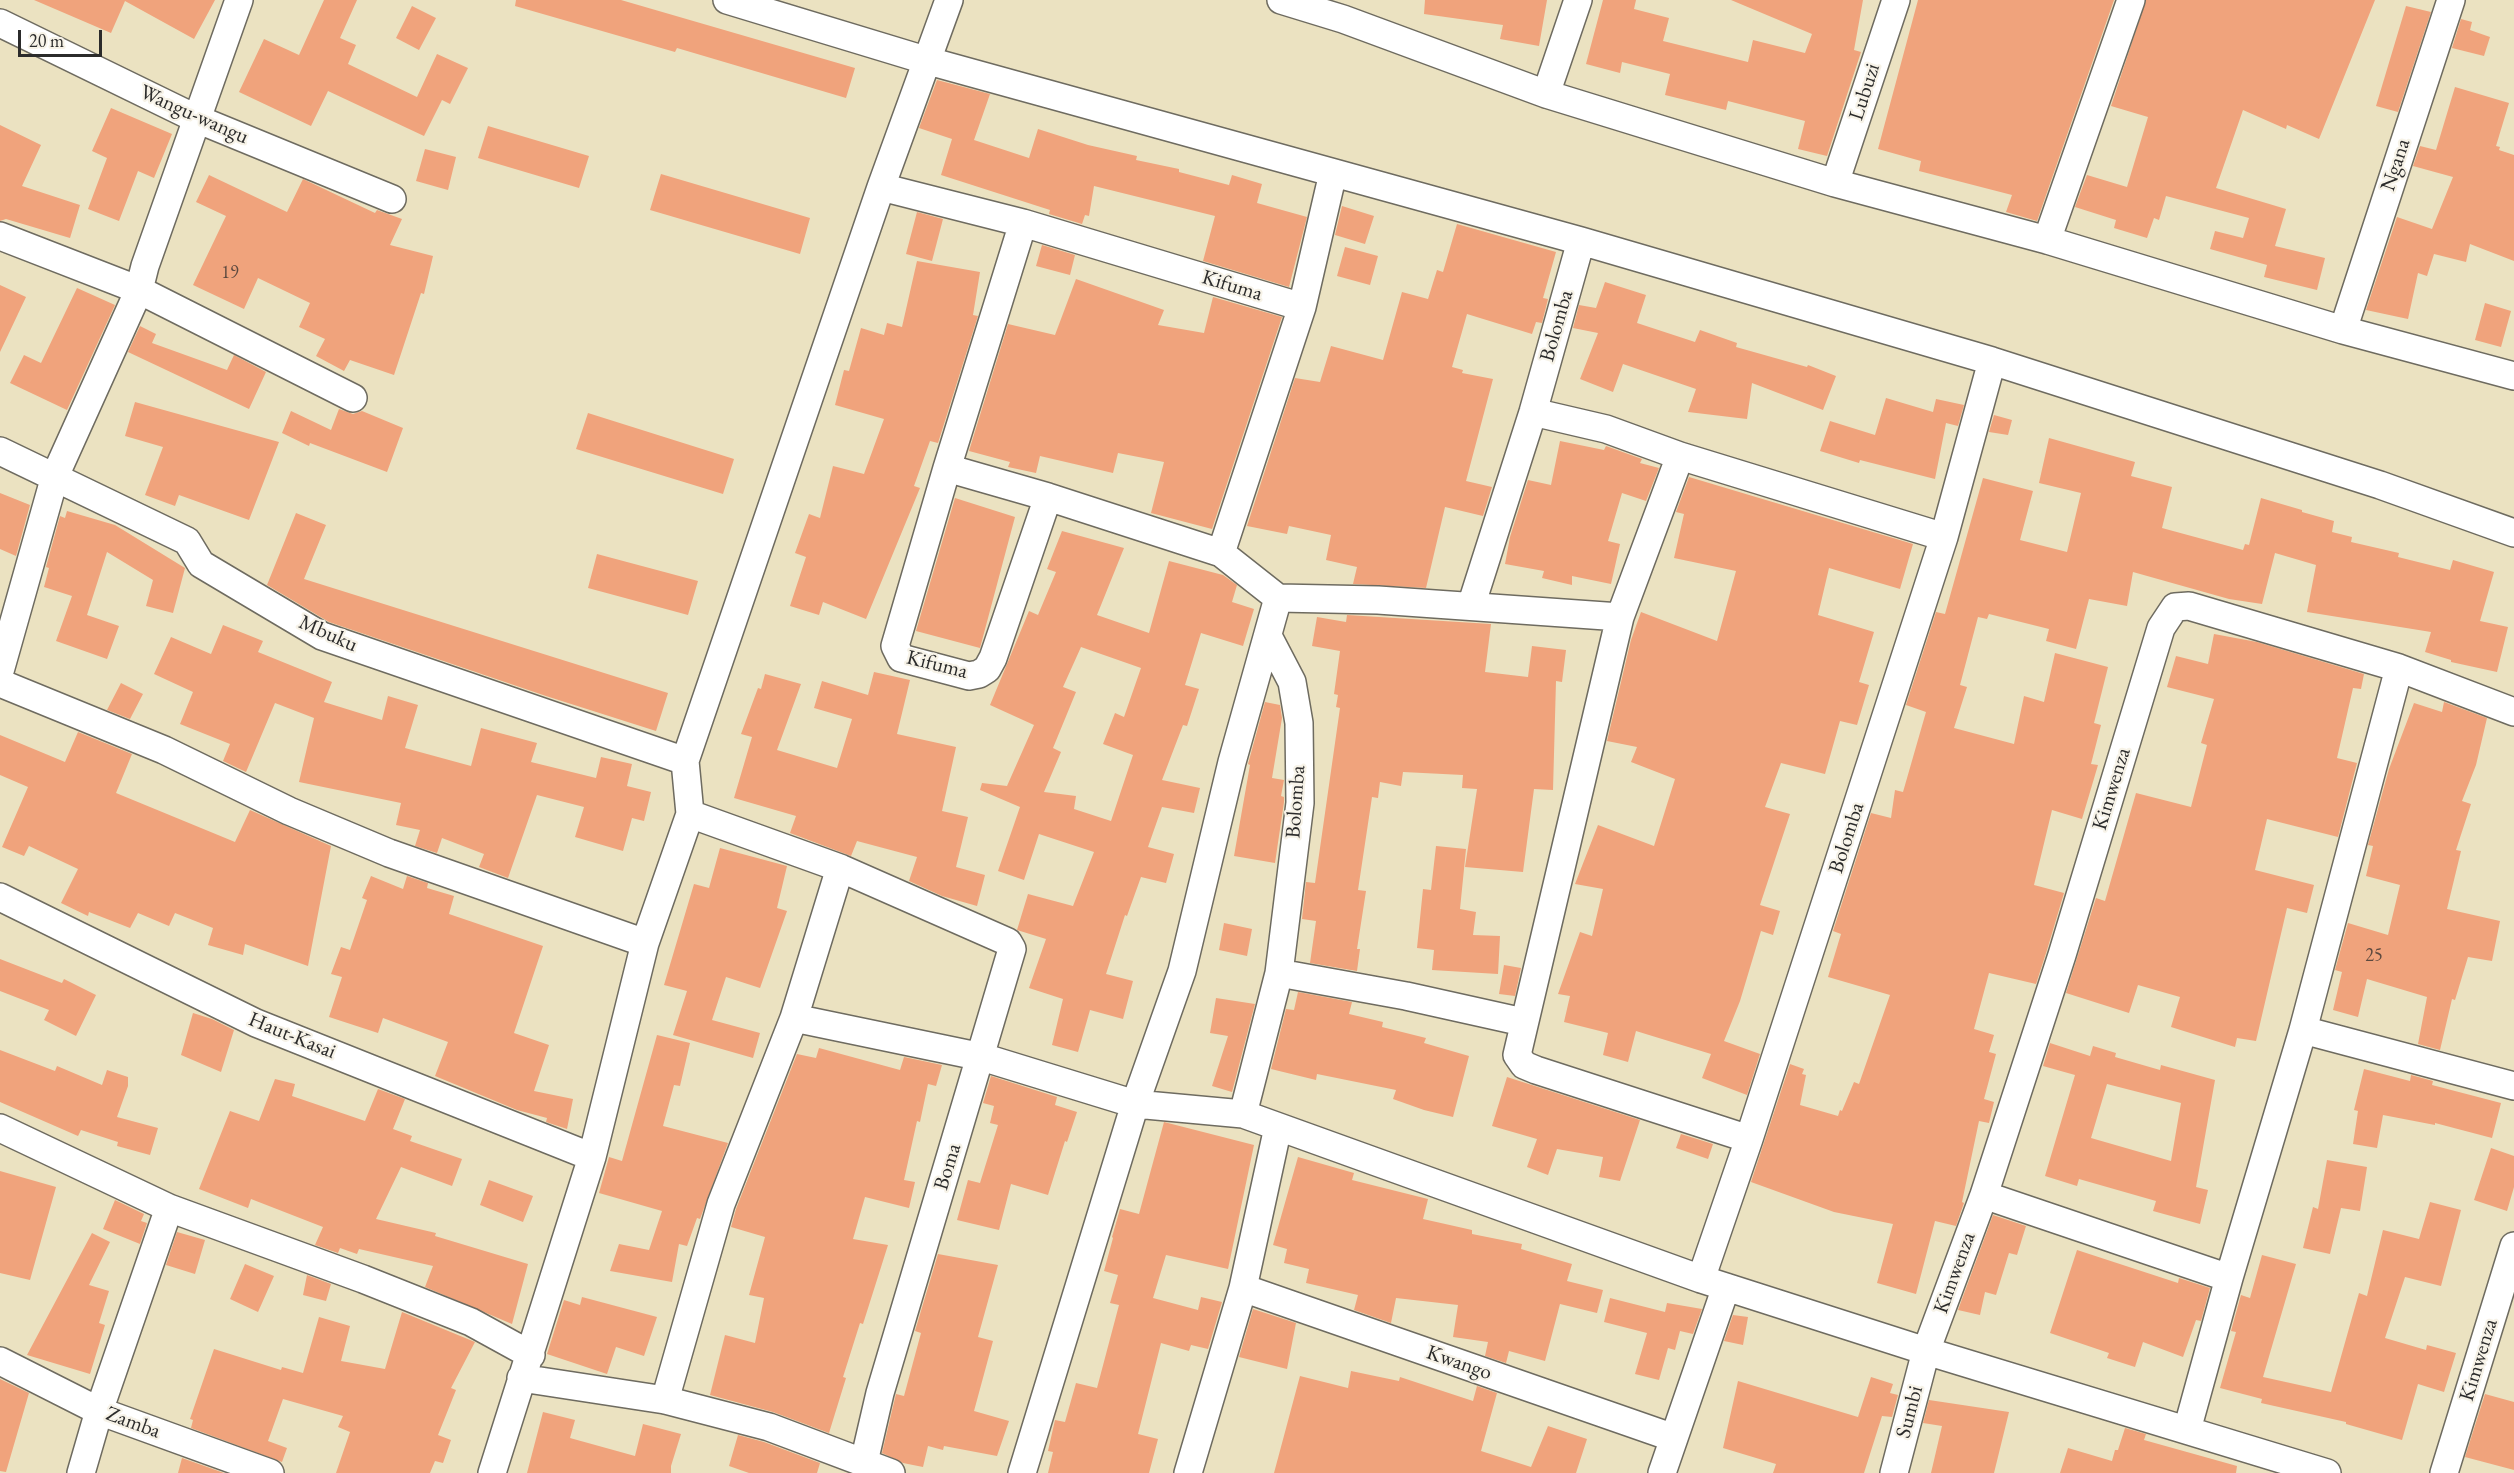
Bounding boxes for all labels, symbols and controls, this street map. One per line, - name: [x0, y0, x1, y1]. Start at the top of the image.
- scale bar: [21, 18, 105, 56]
- text: 20 m: [29, 29, 64, 52]
- street label: Lubuzi: [1844, 60, 1886, 124]
- street label: Wangu-wangu: [136, 80, 252, 150]
- street label: Ngana: [2376, 136, 2416, 194]
- house number: 19: [221, 262, 239, 284]
- street label: Kifuma: [1199, 265, 1265, 307]
- street label: Bolomba: [1535, 287, 1579, 365]
- street label: Mbuku: [295, 610, 361, 658]
- street label: Kifuma: [904, 645, 970, 685]
- street label: Kimwenza: [2088, 745, 2136, 833]
- street label: Bolomba: [1281, 765, 1311, 839]
- street label: Bolomba: [1824, 799, 1870, 877]
- house number: 25: [2365, 945, 2383, 967]
- street label: Haut-Kasai: [245, 1007, 339, 1065]
- street label: Boma: [929, 1141, 967, 1193]
- street label: Kimwenza: [1929, 1229, 1981, 1317]
- street label: Kimwenza: [2455, 1316, 2503, 1404]
- street label: Kwango: [1423, 1340, 1495, 1386]
- street label: Sumbi: [1891, 1383, 1929, 1441]
- street label: Zamba: [102, 1402, 164, 1444]

